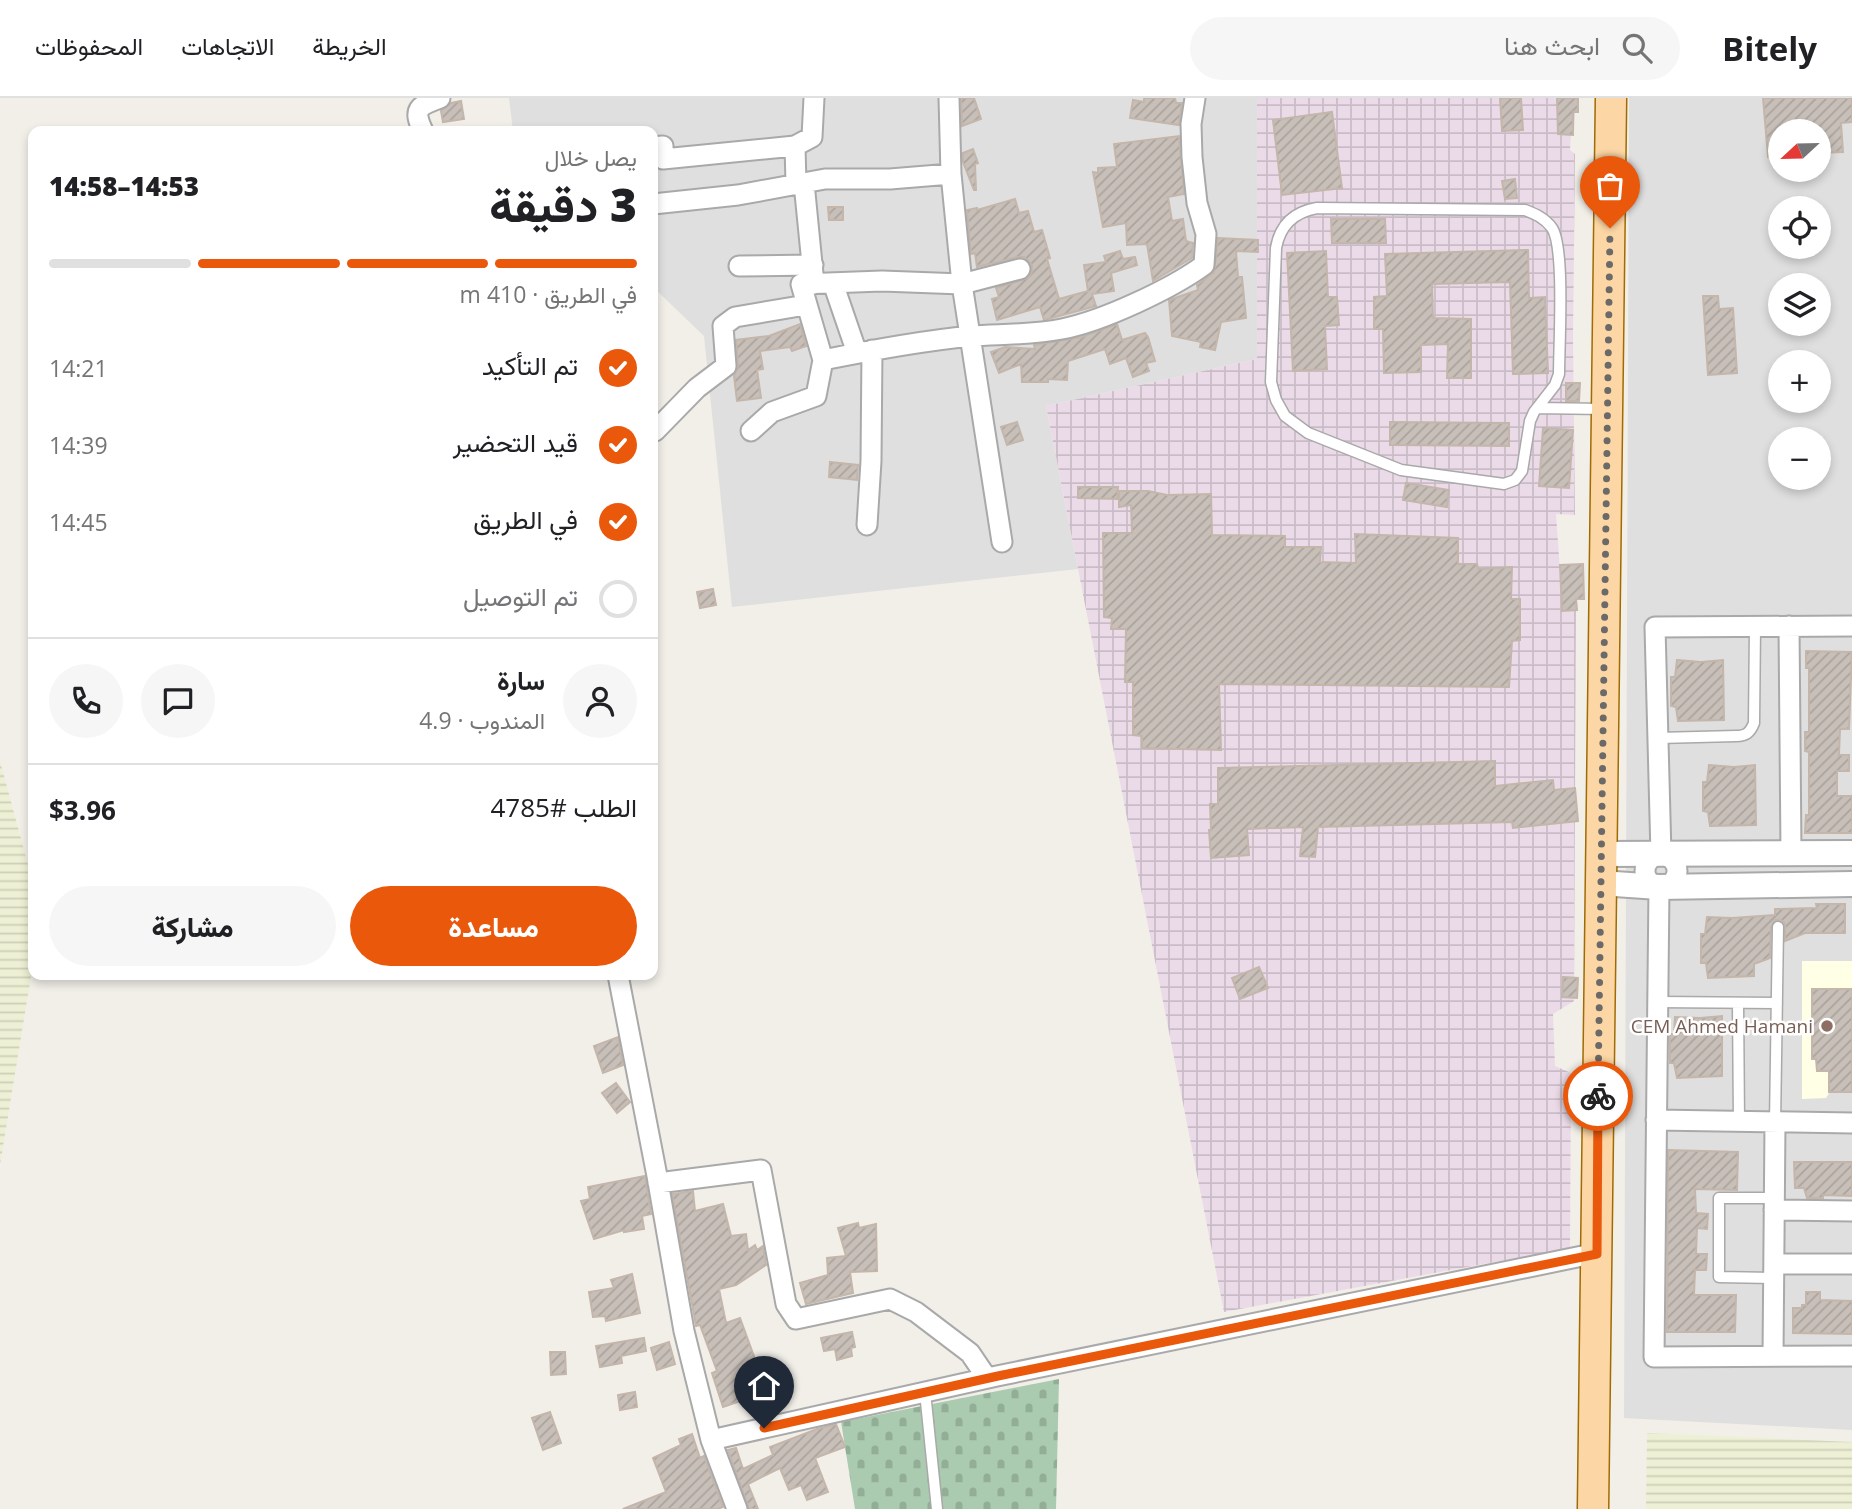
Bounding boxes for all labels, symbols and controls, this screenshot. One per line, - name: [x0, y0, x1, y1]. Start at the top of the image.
- search box: [1190, 17, 1680, 80]
- text: Bitely: [1722, 26, 1817, 71]
- text: ابحث هنا: [1504, 27, 1600, 63]
- text: المحفوظات: [35, 29, 143, 62]
- text: الاتجاهات: [181, 29, 274, 62]
- text: الخريطة: [312, 29, 387, 62]
- icon: search: [1618, 29, 1656, 67]
- north arrow: [1768, 119, 1830, 182]
- map controls: [1768, 119, 1831, 490]
- text: يصل خلال: [545, 141, 637, 173]
- pin: [1580, 156, 1640, 228]
- icon: bag: [1591, 167, 1629, 205]
- text: 14:53–14:58: [49, 168, 199, 204]
- text: 3 دقيقة: [489, 173, 637, 235]
- button: locate: [1768, 196, 1831, 259]
- button: layers: [1768, 273, 1831, 336]
- text: في الطريق · 410 m: [460, 278, 637, 310]
- text: تم التأكيد: [482, 347, 578, 383]
- icon: check: [599, 349, 637, 387]
- button: +: [1768, 350, 1831, 413]
- text: 14:21: [49, 352, 108, 384]
- text: قيد التحضير: [453, 424, 578, 460]
- icon: check: [599, 426, 637, 464]
- button: −: [1768, 427, 1831, 490]
- text: 14:39: [49, 429, 108, 461]
- text: في الطريق: [473, 501, 578, 537]
- icon: check: [599, 503, 637, 541]
- text: 14:45: [49, 506, 108, 538]
- text: تم التوصيل: [463, 578, 578, 614]
- text: سارة: [497, 662, 545, 698]
- button: phone: [49, 664, 123, 738]
- button: chat: [141, 664, 215, 738]
- button: person: [563, 664, 637, 738]
- text: المندوب · 4.9: [419, 704, 545, 736]
- text: الطلب #4785: [490, 789, 637, 825]
- text: $3.96: [49, 792, 116, 828]
- button: مشاركة: [49, 886, 336, 966]
- button: مساعدة: [350, 886, 637, 966]
- place label: CEM Ahmed Hamani: [1631, 1013, 1813, 1039]
- marker: CEM Ahmed Hamani: [1819, 1018, 1835, 1034]
- courier: [1563, 1061, 1633, 1131]
- icon: bike: [1579, 1077, 1617, 1115]
- pin: [734, 1356, 794, 1428]
- icon: home: [745, 1367, 783, 1405]

